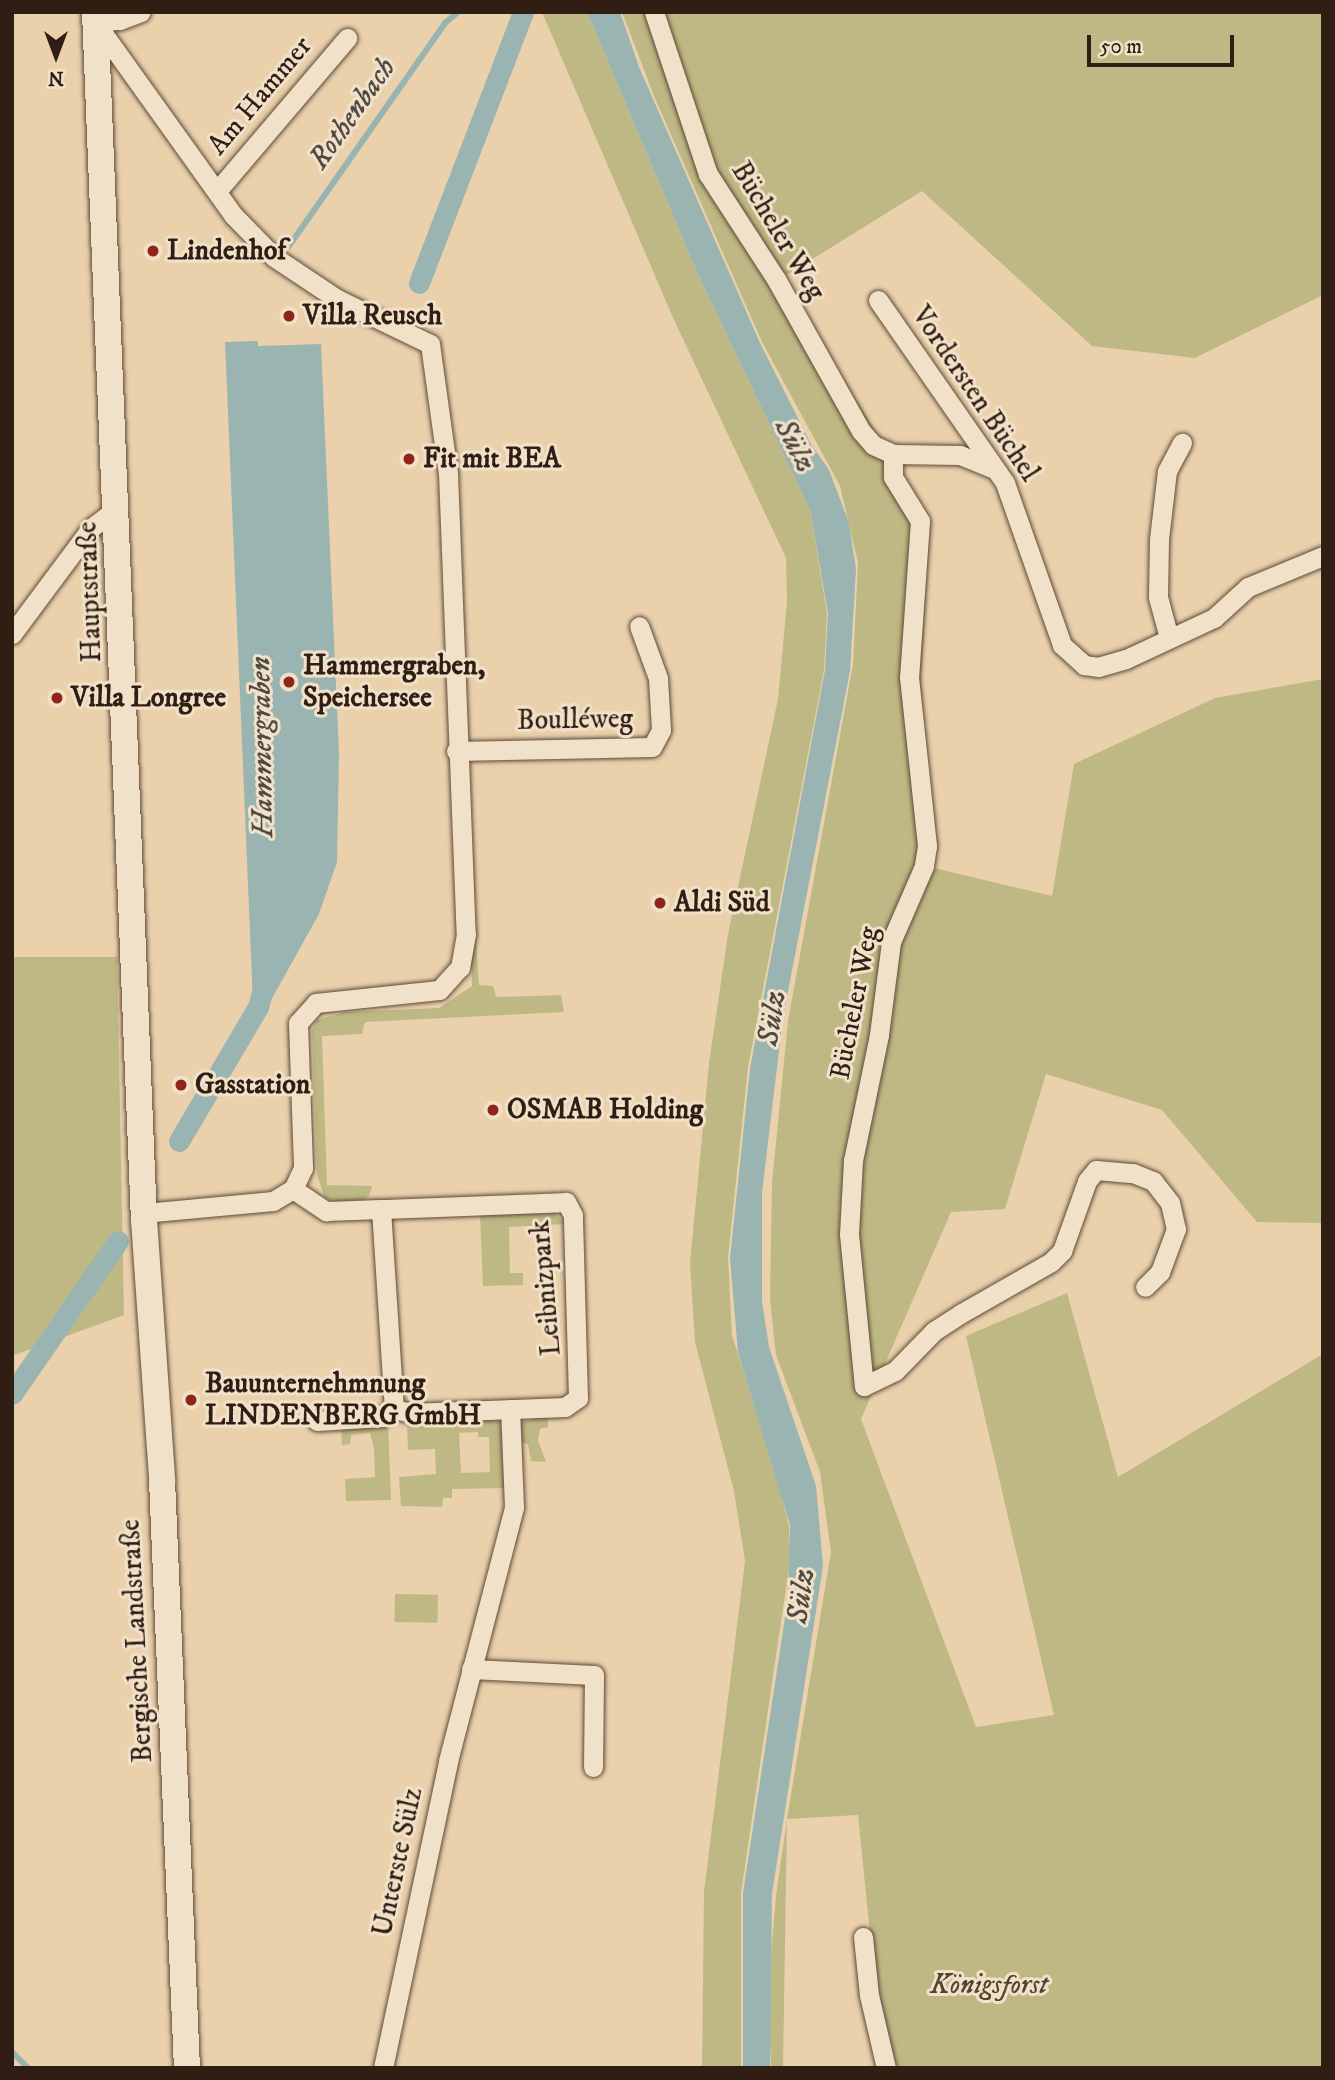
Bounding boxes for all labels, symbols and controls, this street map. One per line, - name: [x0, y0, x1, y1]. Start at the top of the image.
- north arrow: [21, 21, 91, 91]
- scale bar: [1090, 21, 1237, 65]
- street label: Am Hammer: [201, 30, 319, 162]
- text: 50 m: [1100, 34, 1142, 60]
- water label: Rothenbach: [302, 51, 404, 177]
- text: N: [48, 66, 64, 89]
- street label: Bücheler Weg: [724, 156, 832, 306]
- place label: Lindenhof: [167, 234, 286, 268]
- marker: Lindenhof: [145, 243, 161, 259]
- place label: Villa Reusch: [303, 299, 442, 333]
- street label: Vordersten Büchel: [904, 300, 1046, 488]
- marker: Villa Reusch: [281, 308, 297, 324]
- water label: Sülz: [765, 413, 823, 479]
- place label: Fit mit BEA: [423, 442, 561, 476]
- marker: Fit mit BEA: [401, 451, 417, 467]
- street label: Hauptstraße: [71, 521, 109, 663]
- place label: Hammergraben, Speichersee: [303, 649, 485, 715]
- water label: Hammergraben: [243, 656, 283, 838]
- marker: Hammergraben, Speichersee: [281, 674, 297, 690]
- place label: Villa Longree: [71, 681, 226, 715]
- marker: Villa Longree: [49, 690, 65, 706]
- street label: Boulléweg: [517, 702, 633, 738]
- place label: Aldi Süd: [674, 886, 770, 920]
- marker: Aldi Süd: [652, 895, 668, 911]
- street label: Bücheler Weg: [824, 924, 886, 1082]
- water label: Sülz: [751, 988, 795, 1048]
- place label: Gasstation: [195, 1068, 310, 1102]
- marker: Gasstation: [173, 1077, 189, 1093]
- place label: OSMAB Holding: [507, 1093, 703, 1127]
- marker: OSMAB Holding: [485, 1102, 501, 1118]
- street label: Leibnizpark: [523, 1219, 569, 1357]
- place label: Bauunternehmnung LINDENBERG GmbH: [205, 1367, 481, 1433]
- marker: Bauunternehmnung LINDENBERG GmbH: [183, 1392, 199, 1408]
- street label: Bergische Landstraße: [114, 1518, 160, 1764]
- water label: Sülz: [781, 1566, 823, 1626]
- street label: Unterste Sülz: [366, 1785, 430, 1939]
- park label: Königsforst: [930, 1968, 1048, 2002]

